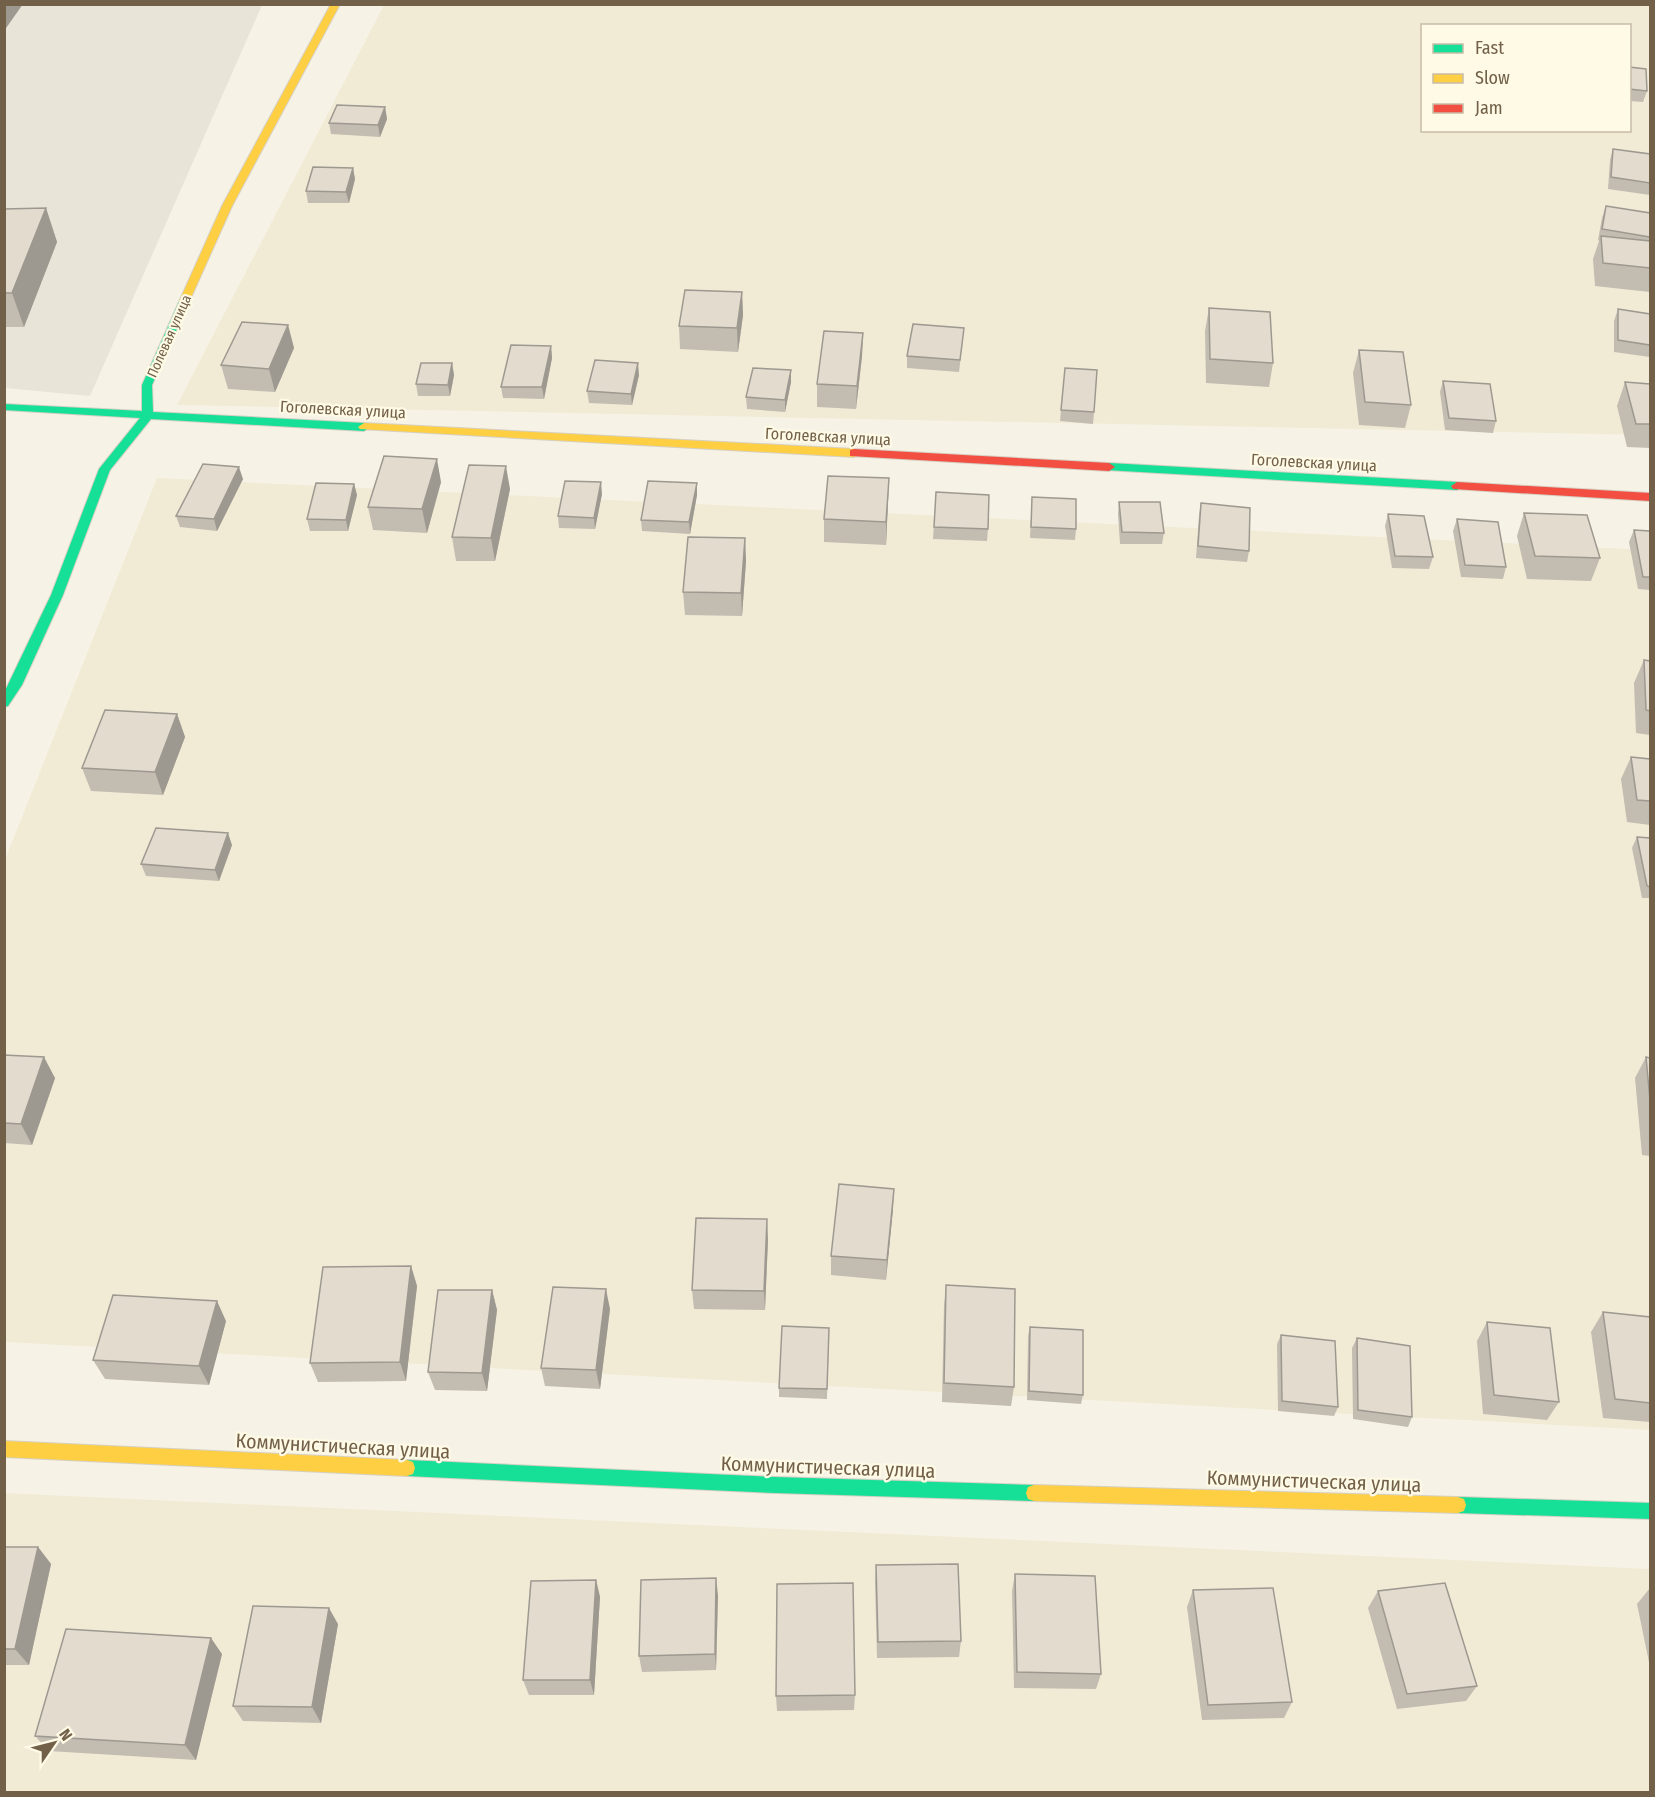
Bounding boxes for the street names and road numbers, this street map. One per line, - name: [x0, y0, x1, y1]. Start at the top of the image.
- street label: Полевая улица: [144, 292, 195, 380]
- street label: Гоголевская улица: [280, 397, 407, 422]
- street label: Гоголевская улица: [765, 424, 892, 449]
- street label: Гоголевская улица: [1251, 450, 1378, 475]
- street label: Коммунистическая улица: [235, 1428, 451, 1464]
- street label: Коммунистическая улица: [720, 1451, 936, 1483]
- street label: Коммунистическая улица: [1206, 1465, 1422, 1497]

